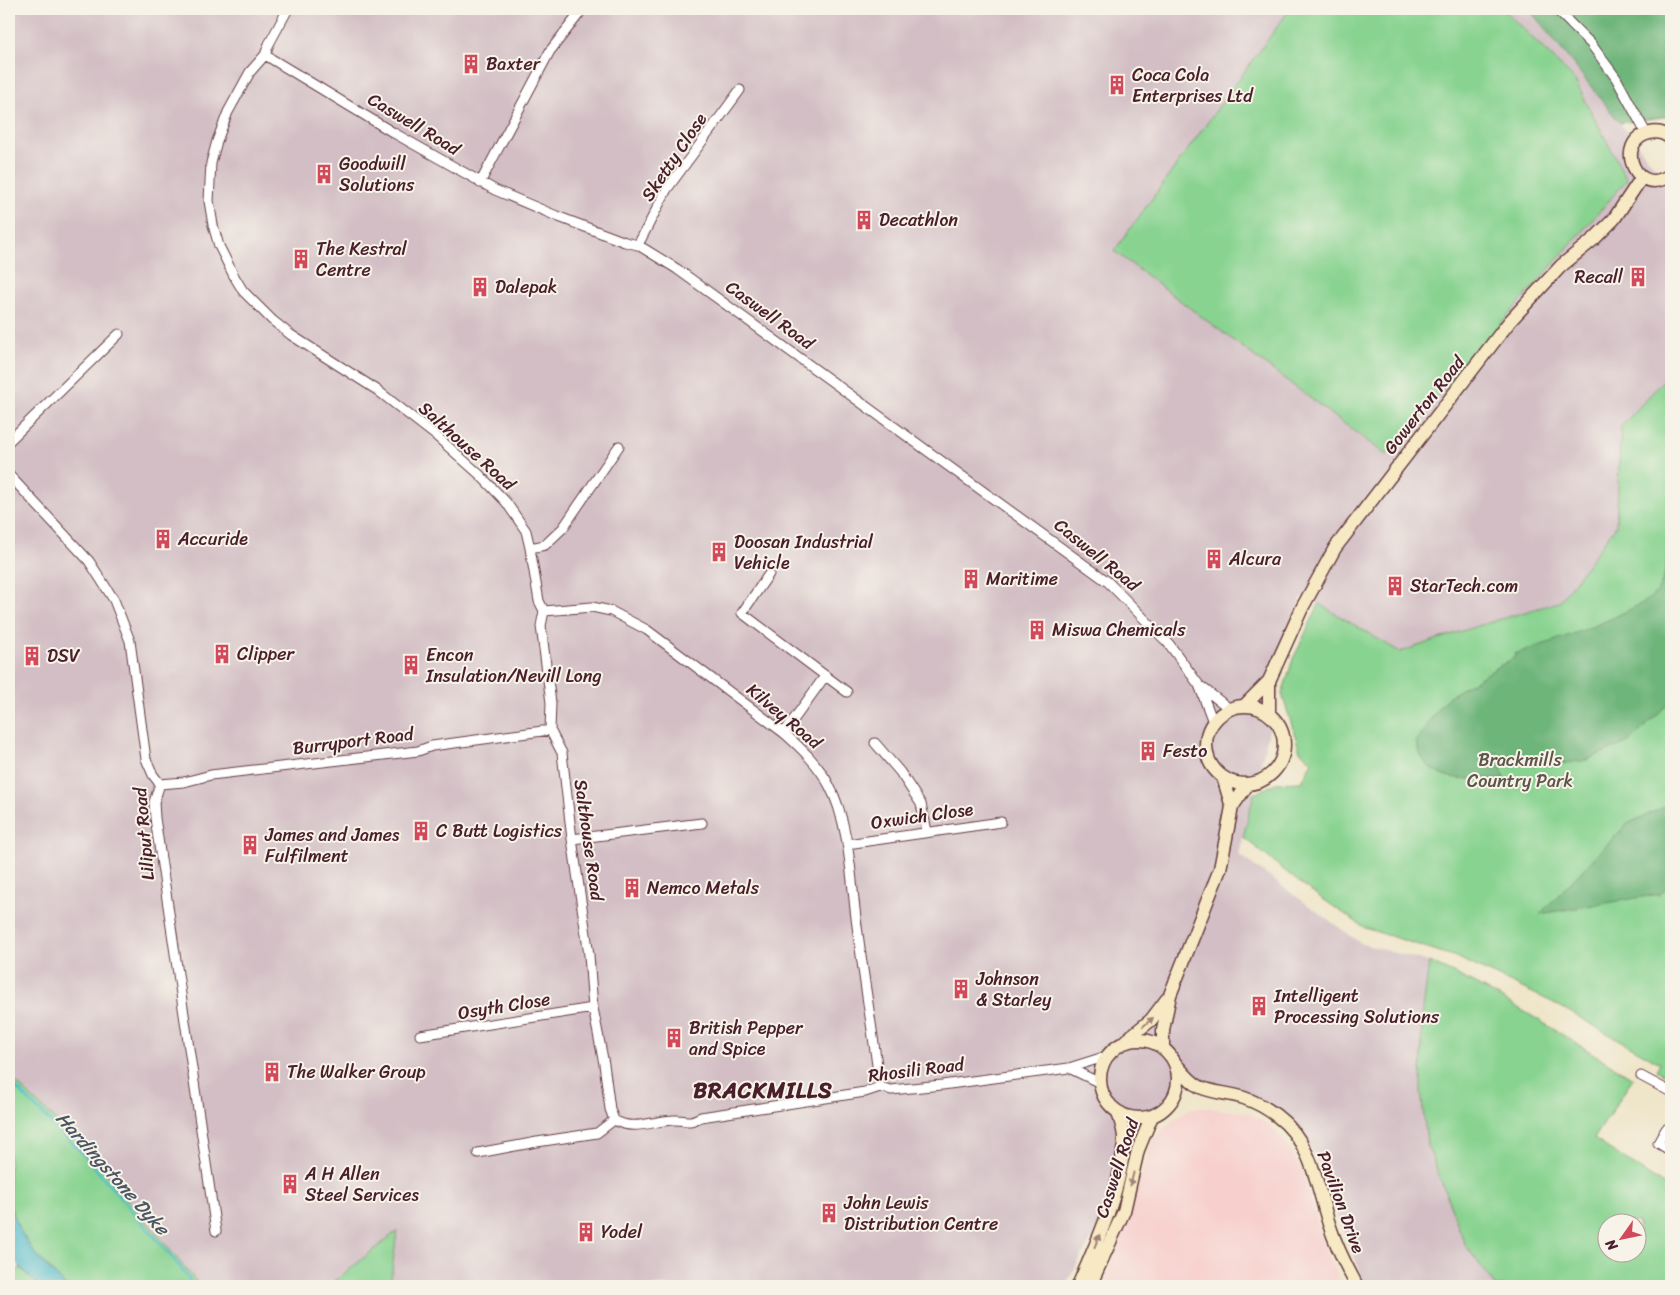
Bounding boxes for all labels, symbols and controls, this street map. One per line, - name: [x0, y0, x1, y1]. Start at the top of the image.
- place label: Baxter: [486, 48, 542, 80]
- building icon: Baxter: [460, 53, 482, 75]
- place label: Coca Cola Enterprises Ltd: [1132, 59, 1254, 112]
- building icon: Coca Cola Enterprises Ltd: [1106, 74, 1128, 96]
- street label: Caswell Road: [361, 84, 468, 165]
- street label: Sketty Close: [632, 106, 716, 208]
- place label: Goodwill Solutions: [339, 148, 415, 201]
- building icon: Goodwill Solutions: [313, 163, 335, 185]
- place label: Decathlon: [879, 204, 958, 236]
- building icon: Decathlon: [853, 209, 875, 231]
- place label: The Kestral Centre: [316, 233, 408, 286]
- building icon: The Kestral Centre: [290, 248, 312, 270]
- place label: Recall: [1575, 261, 1624, 293]
- building icon: Recall: [1627, 266, 1649, 288]
- place label: Dalepak: [495, 271, 557, 303]
- street label: Caswell Road: [719, 272, 823, 359]
- building icon: Dalepak: [469, 276, 491, 298]
- street label: Gowerton Road: [1375, 347, 1474, 462]
- street label: Salthouse Road: [411, 393, 524, 500]
- street label: Caswell Road: [1047, 510, 1148, 601]
- place label: Accuride: [177, 523, 248, 555]
- place label: Doosan Industrial Vehicle: [734, 526, 874, 579]
- building icon: Accuride: [152, 528, 174, 550]
- building icon: Doosan Industrial Vehicle: [708, 541, 730, 563]
- place label: Alcura: [1228, 543, 1282, 575]
- building icon: Alcura: [1203, 548, 1225, 570]
- place label: Maritime: [986, 563, 1058, 595]
- building icon: Maritime: [960, 568, 982, 590]
- place label: StarTech.com: [1410, 570, 1519, 602]
- building icon: StarTech.com: [1384, 575, 1406, 597]
- place label: Miswa Chemicals: [1052, 614, 1186, 646]
- building icon: Miswa Chemicals: [1026, 619, 1048, 641]
- place label: Clipper: [237, 638, 296, 670]
- place label: Encon Insulation/Nevill Long: [425, 639, 602, 692]
- place label: DSV: [47, 640, 81, 672]
- building icon: Clipper: [211, 643, 233, 665]
- building icon: DSV: [21, 645, 43, 667]
- building icon: Encon Insulation/Nevill Long: [400, 654, 422, 676]
- street label: Kilvey Road: [739, 675, 830, 758]
- street label: Burryport Road: [291, 718, 417, 764]
- place label: Festo: [1163, 735, 1207, 767]
- building icon: Festo: [1137, 740, 1159, 762]
- park label: Brackmills Country Park: [1467, 744, 1573, 797]
- street label: Salthouse Road: [565, 777, 614, 904]
- street label: Liliput Road: [124, 785, 164, 882]
- street label: Oxwich Close: [869, 793, 976, 839]
- place label: C Butt Logistics: [436, 815, 563, 847]
- place label: James and James Fulfilment: [264, 819, 400, 872]
- building icon: C Butt Logistics: [410, 820, 432, 842]
- building icon: James and James Fulfilment: [239, 834, 261, 856]
- place label: Nemco Metals: [647, 872, 760, 904]
- building icon: Nemco Metals: [621, 877, 643, 899]
- place label: Johnson & Starley: [975, 963, 1052, 1016]
- building icon: Johnson & Starley: [950, 978, 972, 1000]
- place label: Intelligent Processing Solutions: [1273, 980, 1440, 1033]
- street label: Osyth Close: [456, 983, 552, 1029]
- building icon: Intelligent Processing Solutions: [1248, 995, 1270, 1017]
- place label: British Pepper and Spice: [689, 1012, 804, 1065]
- one-way arrow: [1141, 1016, 1153, 1028]
- building icon: British Pepper and Spice: [663, 1027, 685, 1049]
- street label: Rhosili Road: [866, 1048, 967, 1092]
- place label: The Walker Group: [287, 1056, 426, 1088]
- building icon: The Walker Group: [261, 1061, 283, 1083]
- district label: BRACKMILLS: [693, 1071, 833, 1110]
- water label: Hardingstone Dyke: [48, 1104, 179, 1245]
- street label: Caswell Road: [1086, 1112, 1149, 1222]
- street label: Pavilion Drive: [1308, 1146, 1374, 1258]
- place label: A H Allen Steel Services: [304, 1158, 419, 1211]
- one-way arrow: [1128, 1171, 1136, 1186]
- building icon: A H Allen Steel Services: [279, 1173, 301, 1195]
- place label: John Lewis Distribution Centre: [843, 1187, 998, 1240]
- building icon: John Lewis Distribution Centre: [818, 1202, 840, 1224]
- north arrow: [1598, 1212, 1648, 1262]
- place label: Yodel: [601, 1216, 643, 1248]
- building icon: Yodel: [575, 1221, 597, 1243]
- one-way arrow: [1094, 1234, 1102, 1248]
- text: N: [1598, 1234, 1625, 1257]

